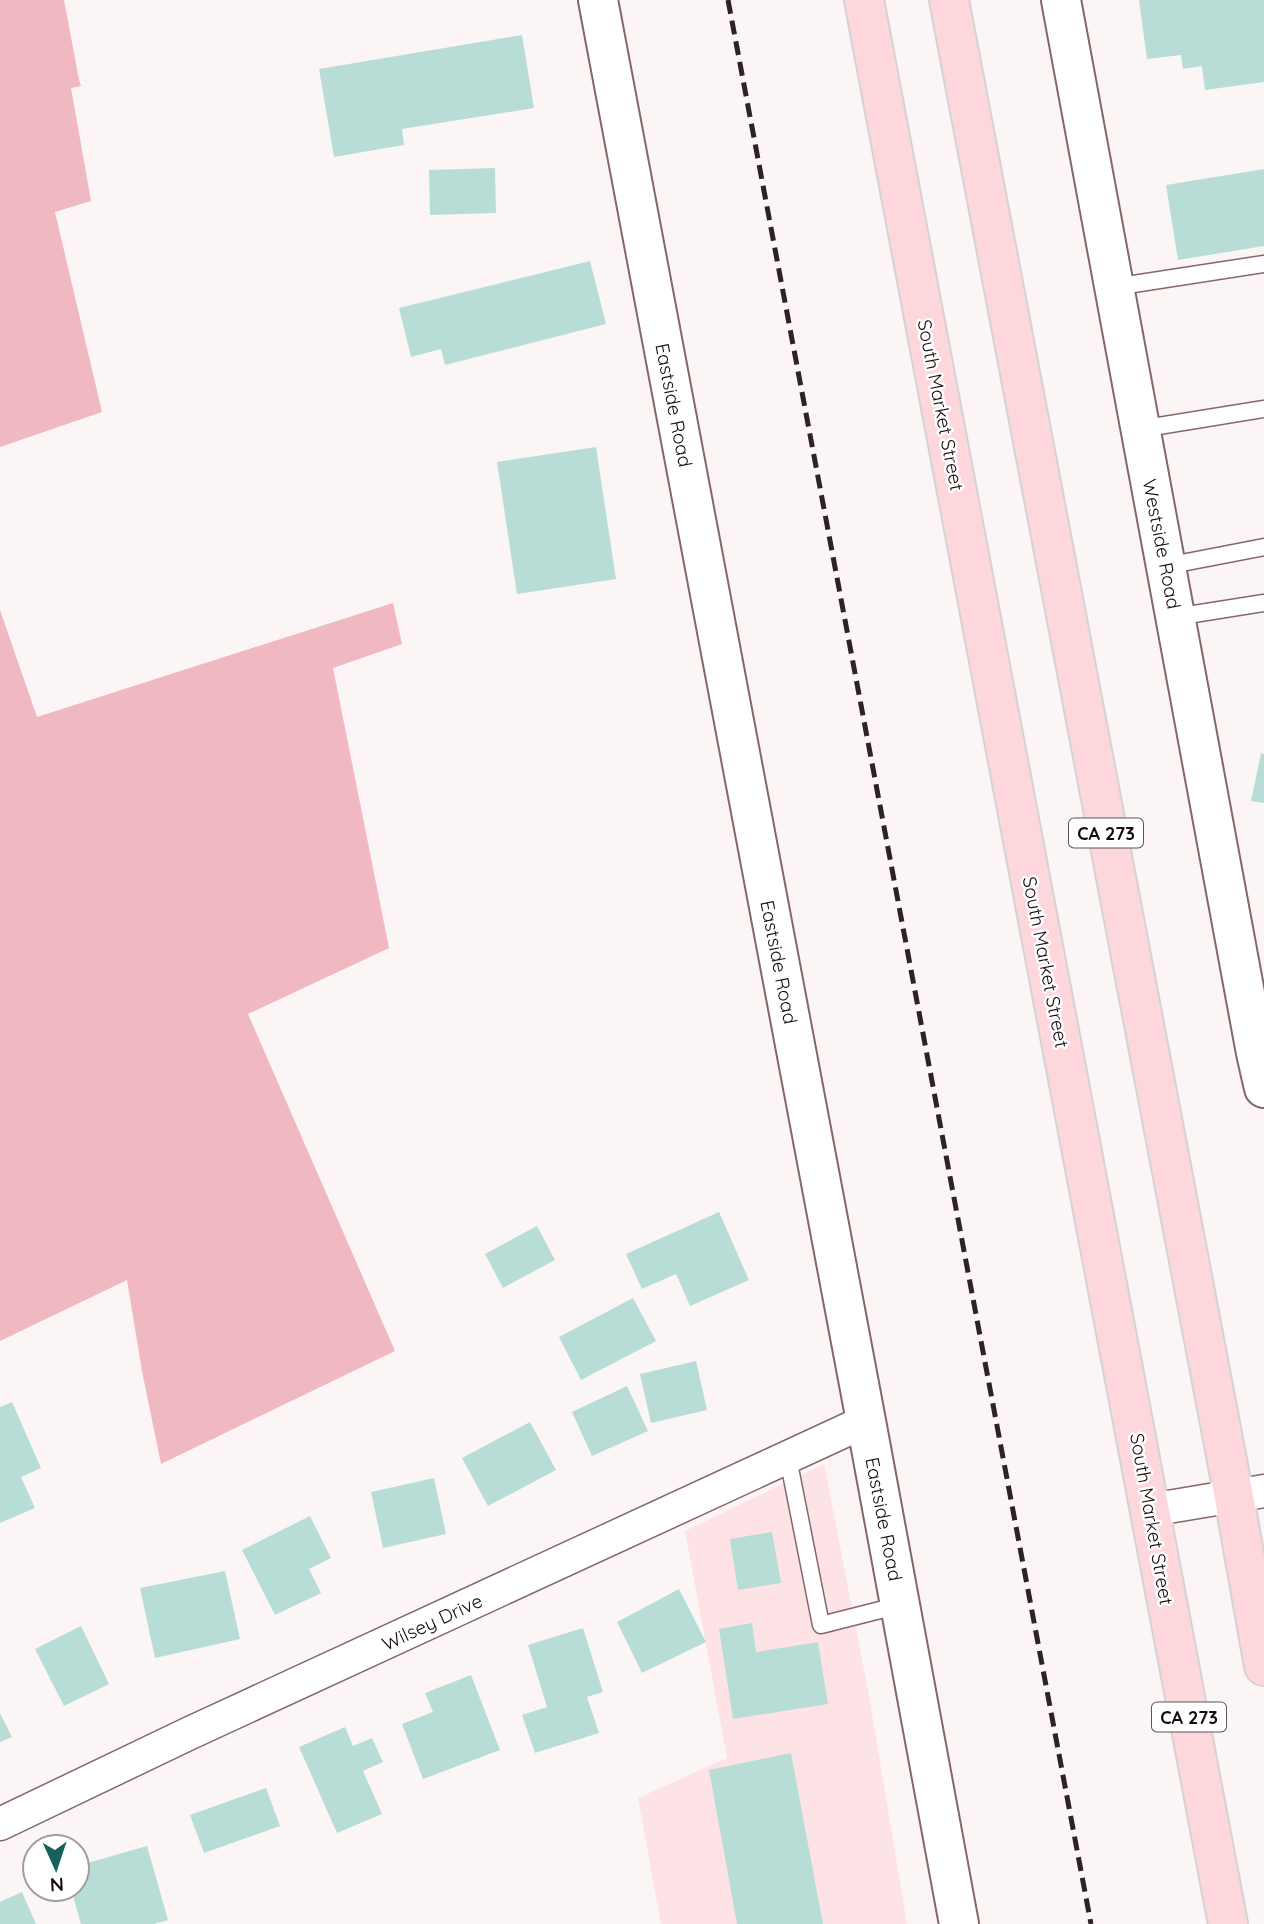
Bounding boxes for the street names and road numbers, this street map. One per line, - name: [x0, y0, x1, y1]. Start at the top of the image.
- street label: South Market Street: [913, 317, 969, 493]
- street label: Eastside Road: [650, 341, 698, 469]
- street label: Westside Road: [1138, 477, 1186, 611]
- road number: CA 273: [1069, 818, 1143, 848]
- street label: South Market Street: [1018, 874, 1074, 1050]
- street label: Eastside Road: [755, 898, 803, 1026]
- street label: South Market Street: [1125, 1431, 1179, 1607]
- street label: Eastside Road: [860, 1455, 908, 1583]
- street label: Wilsey Drive: [378, 1588, 486, 1656]
- road number: CA 273: [1152, 1702, 1226, 1732]

